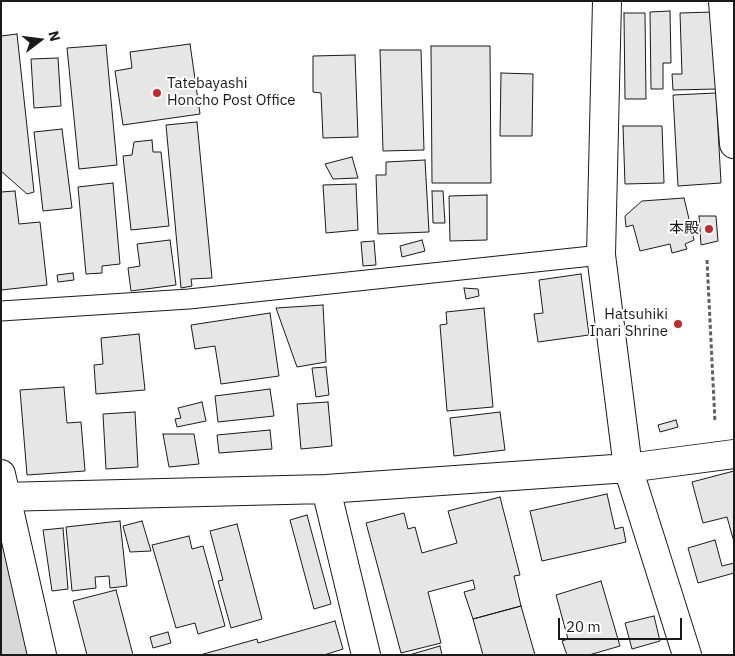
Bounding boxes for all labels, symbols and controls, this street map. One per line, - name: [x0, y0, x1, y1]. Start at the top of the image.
- north arrow: [15, 15, 65, 65]
- text: N: [44, 29, 64, 43]
- place label: Tatebayashi Honcho Post Office: [167, 75, 295, 110]
- marker: Tatebayashi Honcho Post Office: [151, 87, 163, 99]
- place label: 本殿: [669, 220, 699, 238]
- marker: 本殿: [703, 223, 715, 235]
- place label: Hatsuhiki Inari Shrine: [589, 306, 668, 341]
- marker: Hatsuhiki Inari Shrine: [672, 318, 684, 330]
- scale bar: [560, 608, 684, 640]
- text: 20 m: [566, 617, 601, 636]

